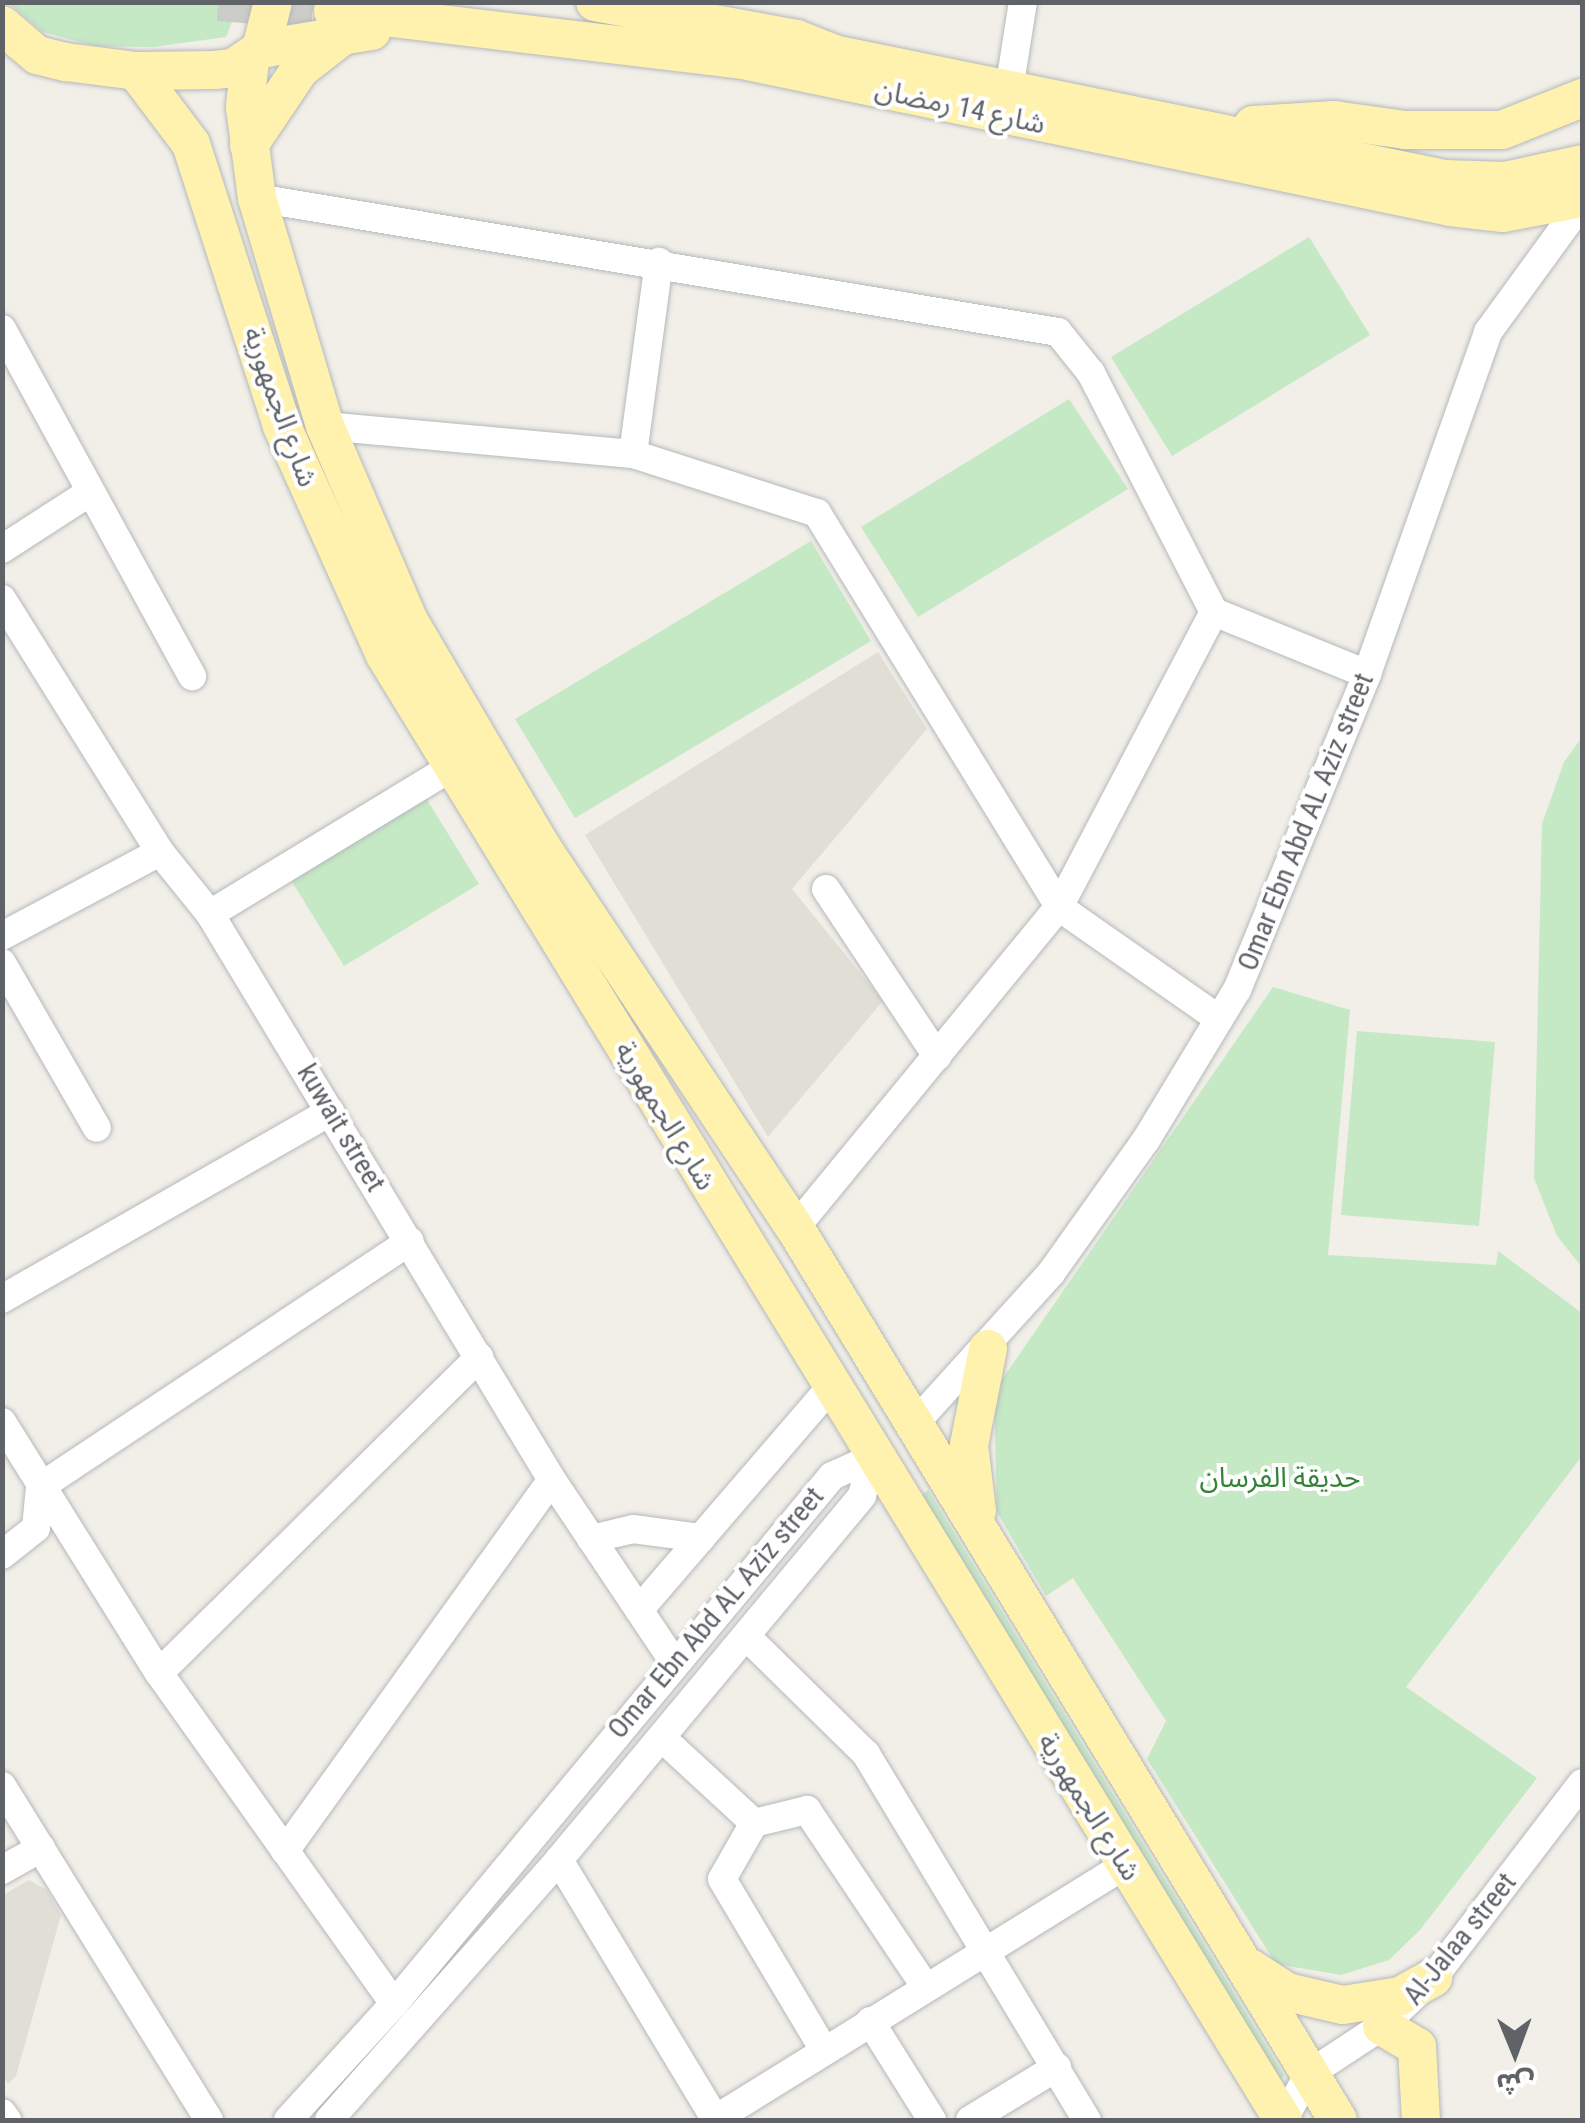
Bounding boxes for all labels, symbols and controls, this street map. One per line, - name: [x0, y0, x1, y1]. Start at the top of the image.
- street label: شارع 14 رمضان: [872, 73, 1048, 141]
- street label: شارع الجمهورية: [236, 322, 324, 492]
- street label: Omar Ebn Abd AL Aziz street: [1231, 668, 1381, 976]
- street label: شارع الجمهورية: [607, 1035, 723, 1197]
- street label: kuwait street: [290, 1058, 392, 1198]
- park label: حديقة الفرسان: [1200, 1461, 1360, 1495]
- street label: Omar Ebn Abd AL Aziz street: [601, 1480, 831, 1746]
- street label: شارع الجمهورية: [1030, 1727, 1148, 1887]
- street label: Al-Jalaa street: [1397, 1866, 1523, 2012]
- north arrow: [1465, 2003, 1565, 2103]
- text: ش: [1496, 2067, 1535, 2100]

